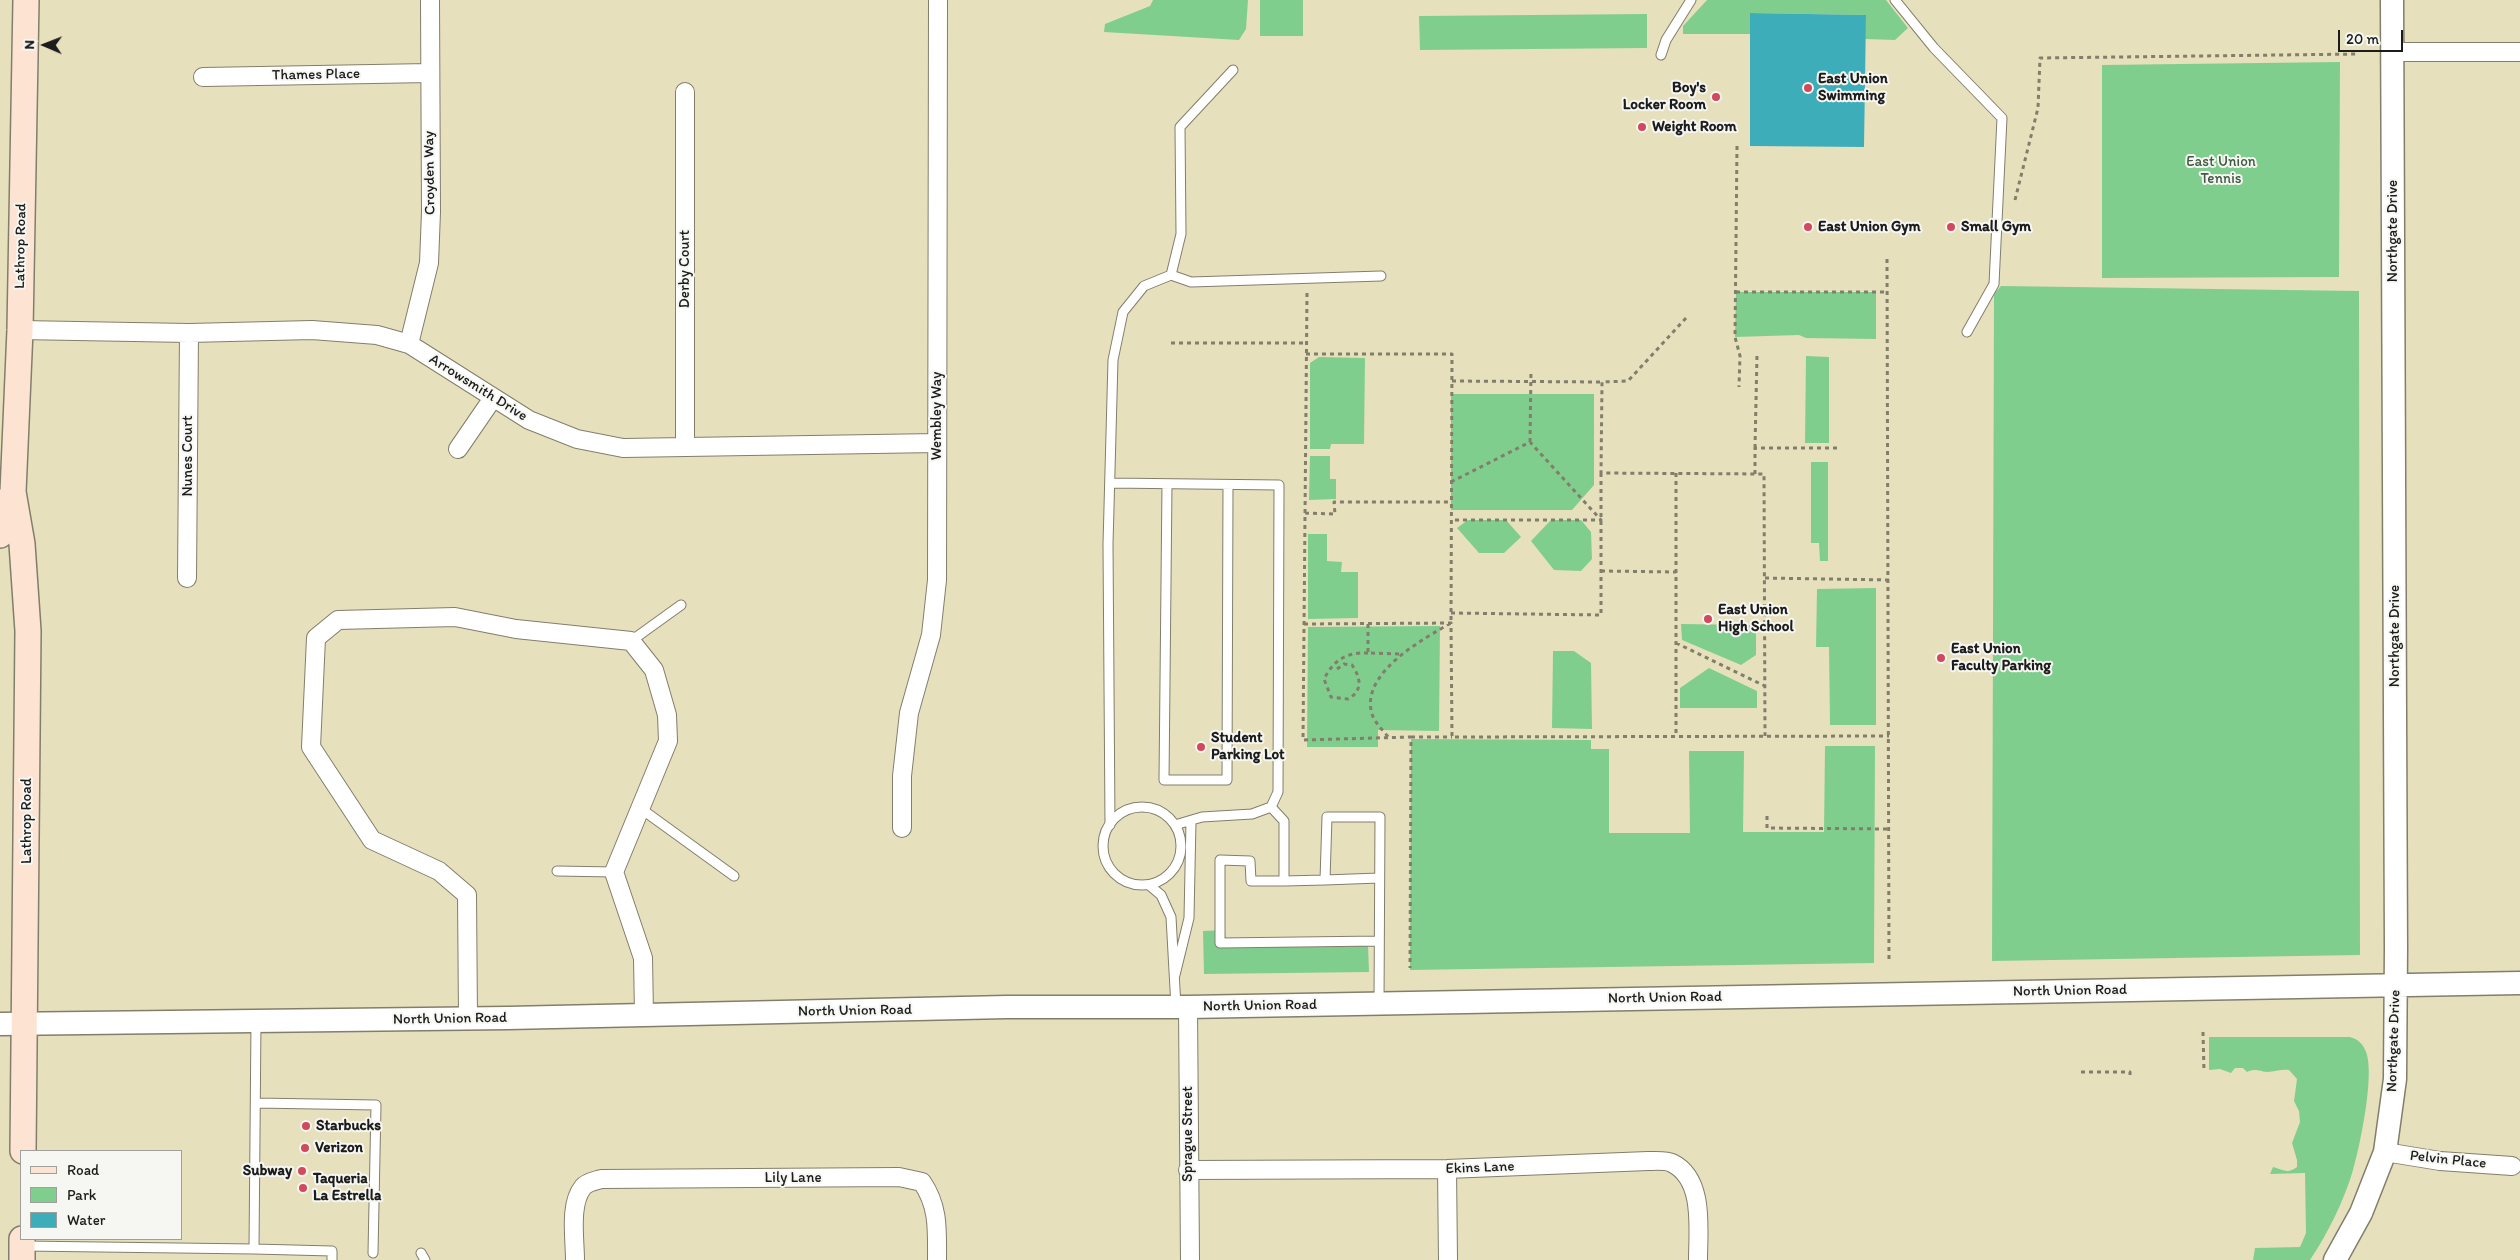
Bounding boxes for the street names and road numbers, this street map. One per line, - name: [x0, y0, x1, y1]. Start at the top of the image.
- street label: Thames Place: [272, 65, 360, 85]
- street label: Croyden Way: [420, 131, 440, 215]
- street label: Northgate Drive: [2384, 180, 2402, 282]
- street label: Lathrop Road: [11, 203, 31, 289]
- street label: Derby Court: [676, 230, 694, 308]
- street label: Arrowsmith Drive: [425, 351, 531, 425]
- street label: Wembley Way: [928, 372, 946, 460]
- street label: Nunes Court: [179, 415, 197, 497]
- street label: Northgate Drive: [2386, 585, 2404, 687]
- street label: Lathrop Road: [18, 778, 36, 864]
- street label: North Union Road: [2013, 981, 2127, 1001]
- street label: North Union Road: [1608, 988, 1722, 1008]
- street label: Northgate Drive: [2383, 989, 2405, 1093]
- street label: North Union Road: [1203, 996, 1317, 1016]
- street label: North Union Road: [798, 1001, 912, 1021]
- street label: North Union Road: [393, 1009, 507, 1029]
- street label: Sprague Street: [1179, 1086, 1197, 1182]
- street label: Pelvin Place: [2409, 1147, 2487, 1173]
- street label: Ekins Lane: [1445, 1158, 1515, 1178]
- street label: Lily Lane: [764, 1169, 822, 1187]

